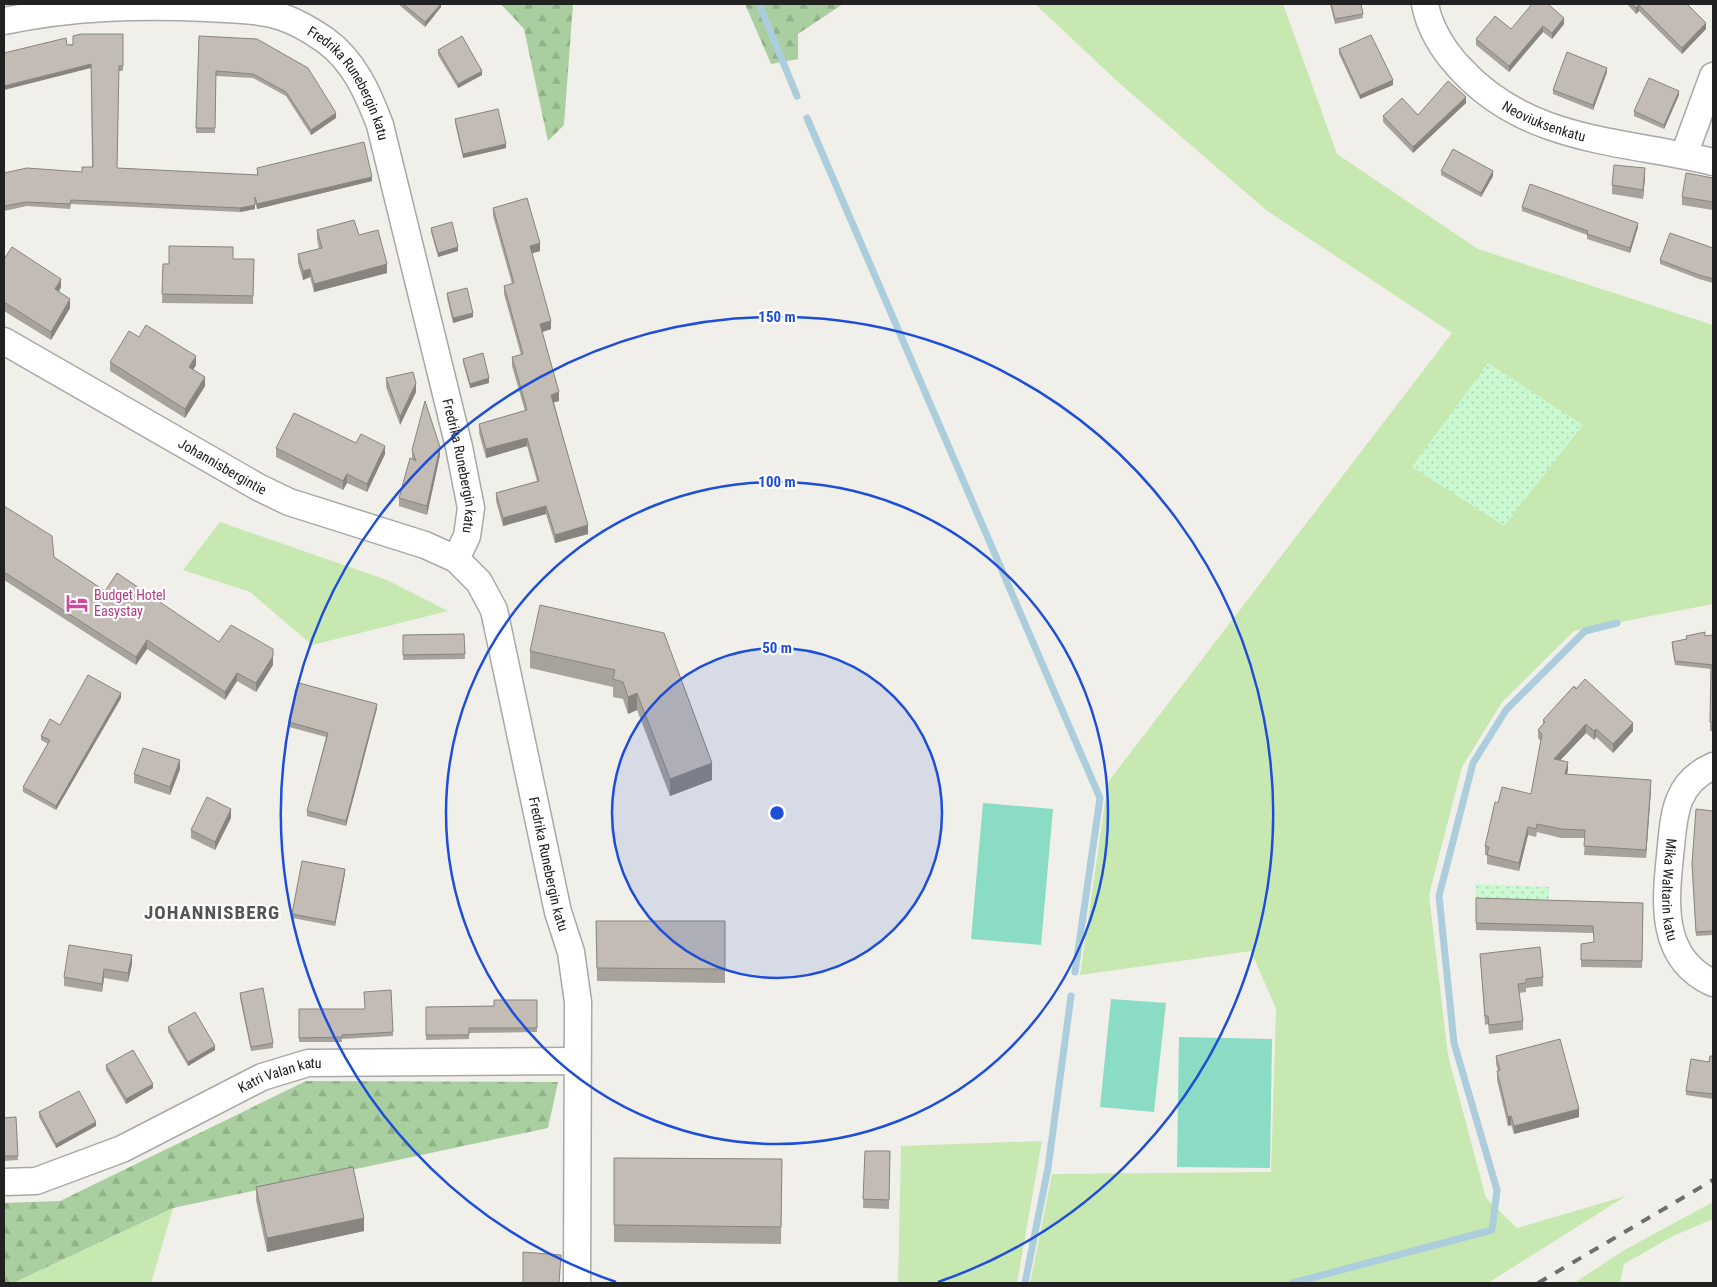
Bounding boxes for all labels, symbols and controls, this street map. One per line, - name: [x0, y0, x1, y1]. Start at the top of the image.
- street label: Fredrika Runebergin katu: [305, 23, 391, 142]
- street label: Neoviuksenkatu: [1500, 98, 1587, 145]
- text: 150 m: [758, 308, 796, 326]
- street label: Fredrika Runebergin katu: [439, 397, 479, 534]
- street label: Johannisbergintie: [176, 435, 270, 498]
- text: 100 m: [758, 473, 796, 491]
- place label: Budget Hotel Easystay: [94, 587, 166, 619]
- hotel icon: Budget Hotel Easystay: [64, 590, 90, 616]
- text: 50 m: [762, 639, 792, 657]
- street label: Fredrika Runebergin katu: [526, 795, 572, 933]
- centre of rings: [768, 804, 786, 822]
- street label: Mika Waltarin katu: [1659, 838, 1681, 943]
- district label: JOHANNISBERG: [144, 901, 280, 924]
- street label: Katri Valan katu: [235, 1055, 321, 1096]

